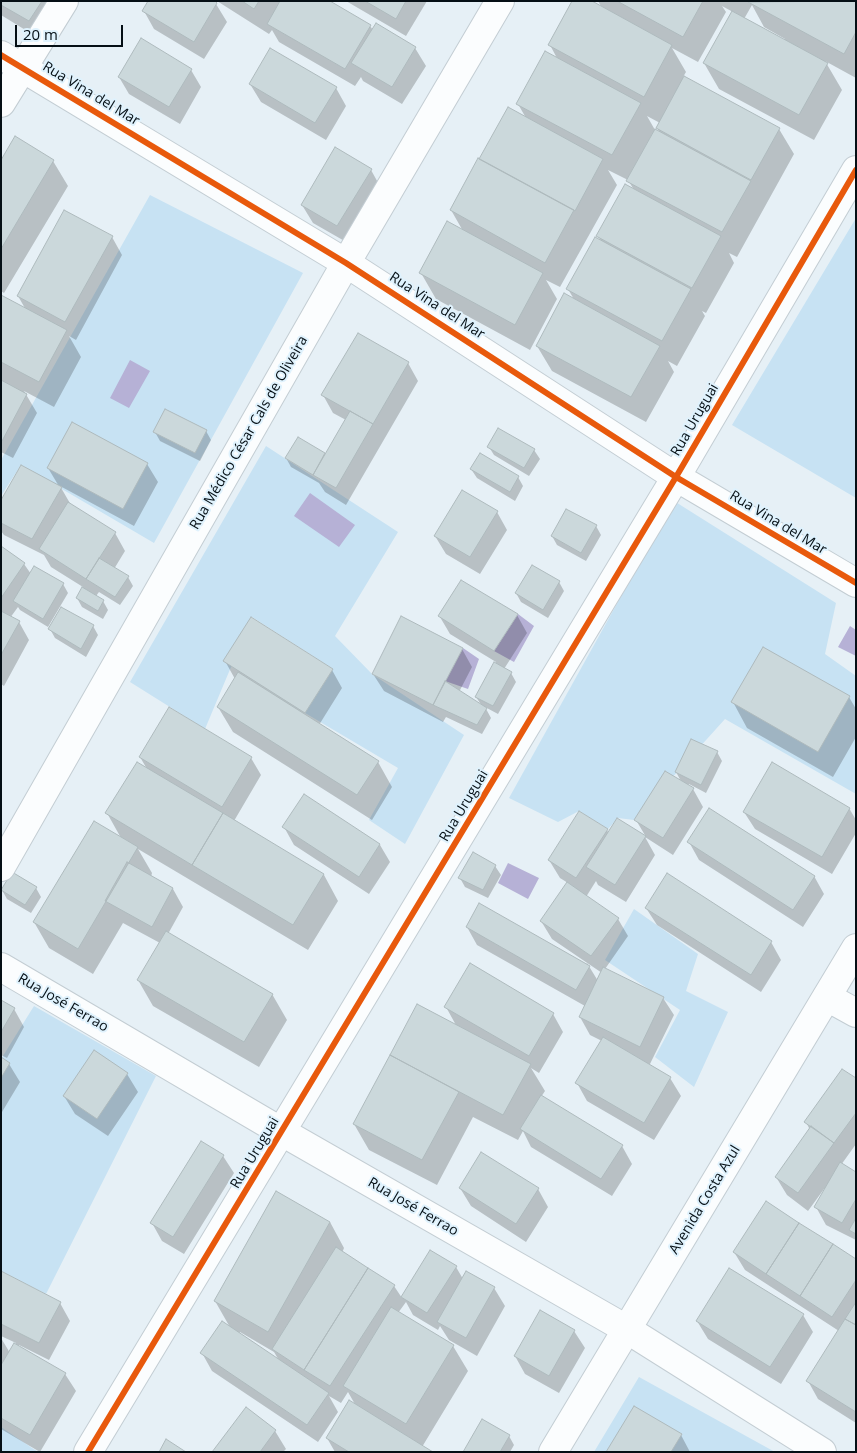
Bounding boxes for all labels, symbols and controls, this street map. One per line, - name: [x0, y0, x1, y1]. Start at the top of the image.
- scale bar: [18, 15, 125, 47]
- text: 20 m: [23, 24, 58, 44]
- street label: Rua Vina del Mar: [39, 58, 143, 130]
- street label: Rua Vina del Mar: [386, 269, 488, 343]
- street label: Rua Médico César Cals de Oliveira: [187, 333, 311, 533]
- street label: Rua Uruguai: [668, 381, 722, 459]
- street label: Rua Vina del Mar: [726, 487, 830, 559]
- street label: Rua Uruguai: [436, 767, 492, 845]
- street label: Rua José Ferrao: [15, 970, 111, 1036]
- street label: Rua Uruguai: [227, 1114, 283, 1192]
- street label: Avenida Costa Azul: [666, 1143, 744, 1257]
- street label: Rua José Ferrao: [365, 1174, 461, 1240]

